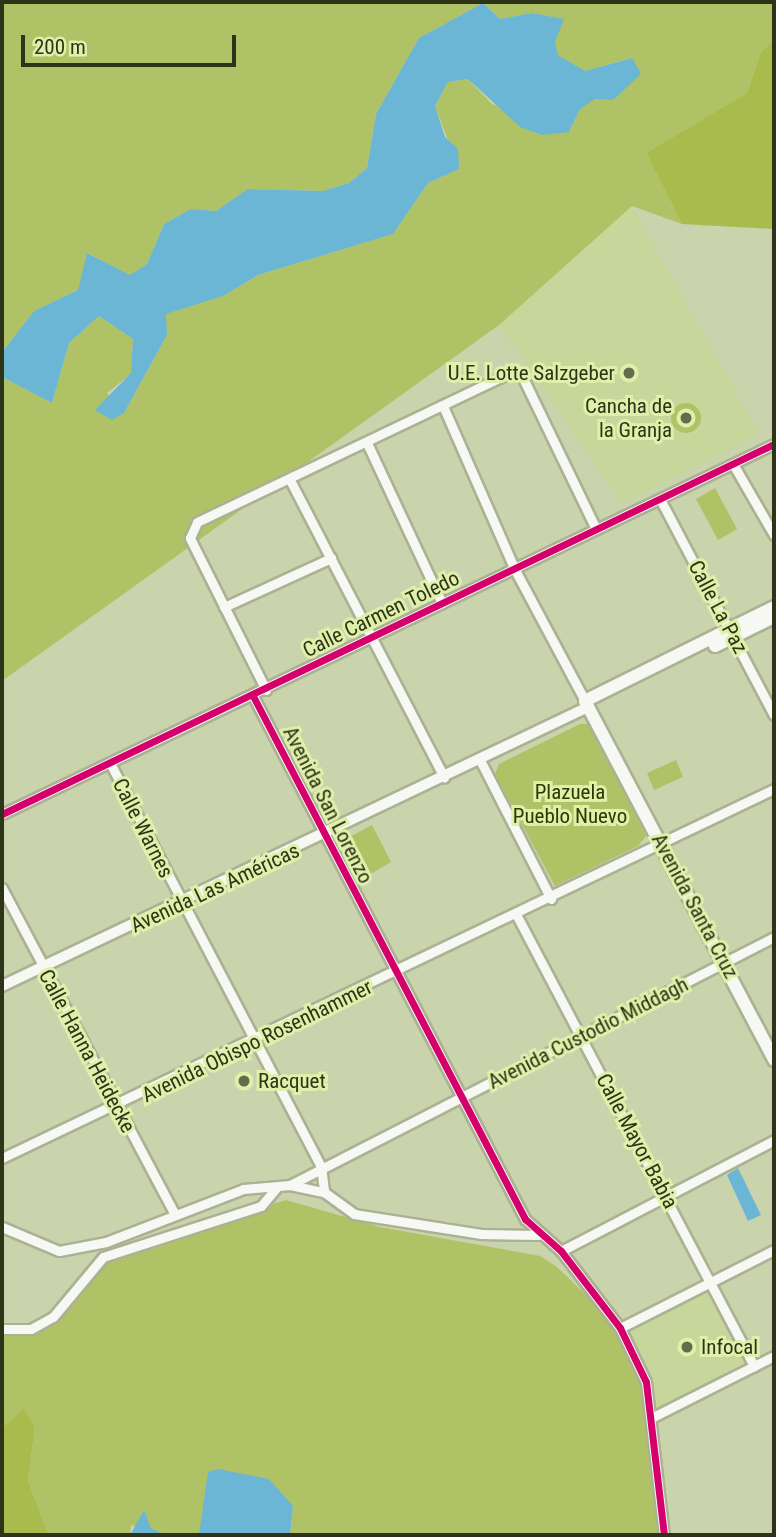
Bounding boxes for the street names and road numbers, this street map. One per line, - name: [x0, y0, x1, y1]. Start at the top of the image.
- street label: Calle La Paz: [683, 556, 753, 658]
- street label: Calle Carmen Toledo: [298, 565, 464, 663]
- street label: Avenida San Lorenzo: [278, 722, 378, 888]
- street label: Calle Warnes: [107, 774, 179, 882]
- street label: Avenida Santa Cruz: [646, 829, 744, 983]
- street label: Avenida Las Américas: [127, 838, 303, 938]
- street label: Calle Hanna Heidecke: [33, 965, 141, 1137]
- street label: Avenida Custodio Middagh: [484, 972, 692, 1094]
- street label: Avenida Obispo Rosenhammer: [138, 974, 376, 1108]
- street label: Calle Mayor Babia: [591, 1069, 683, 1213]

